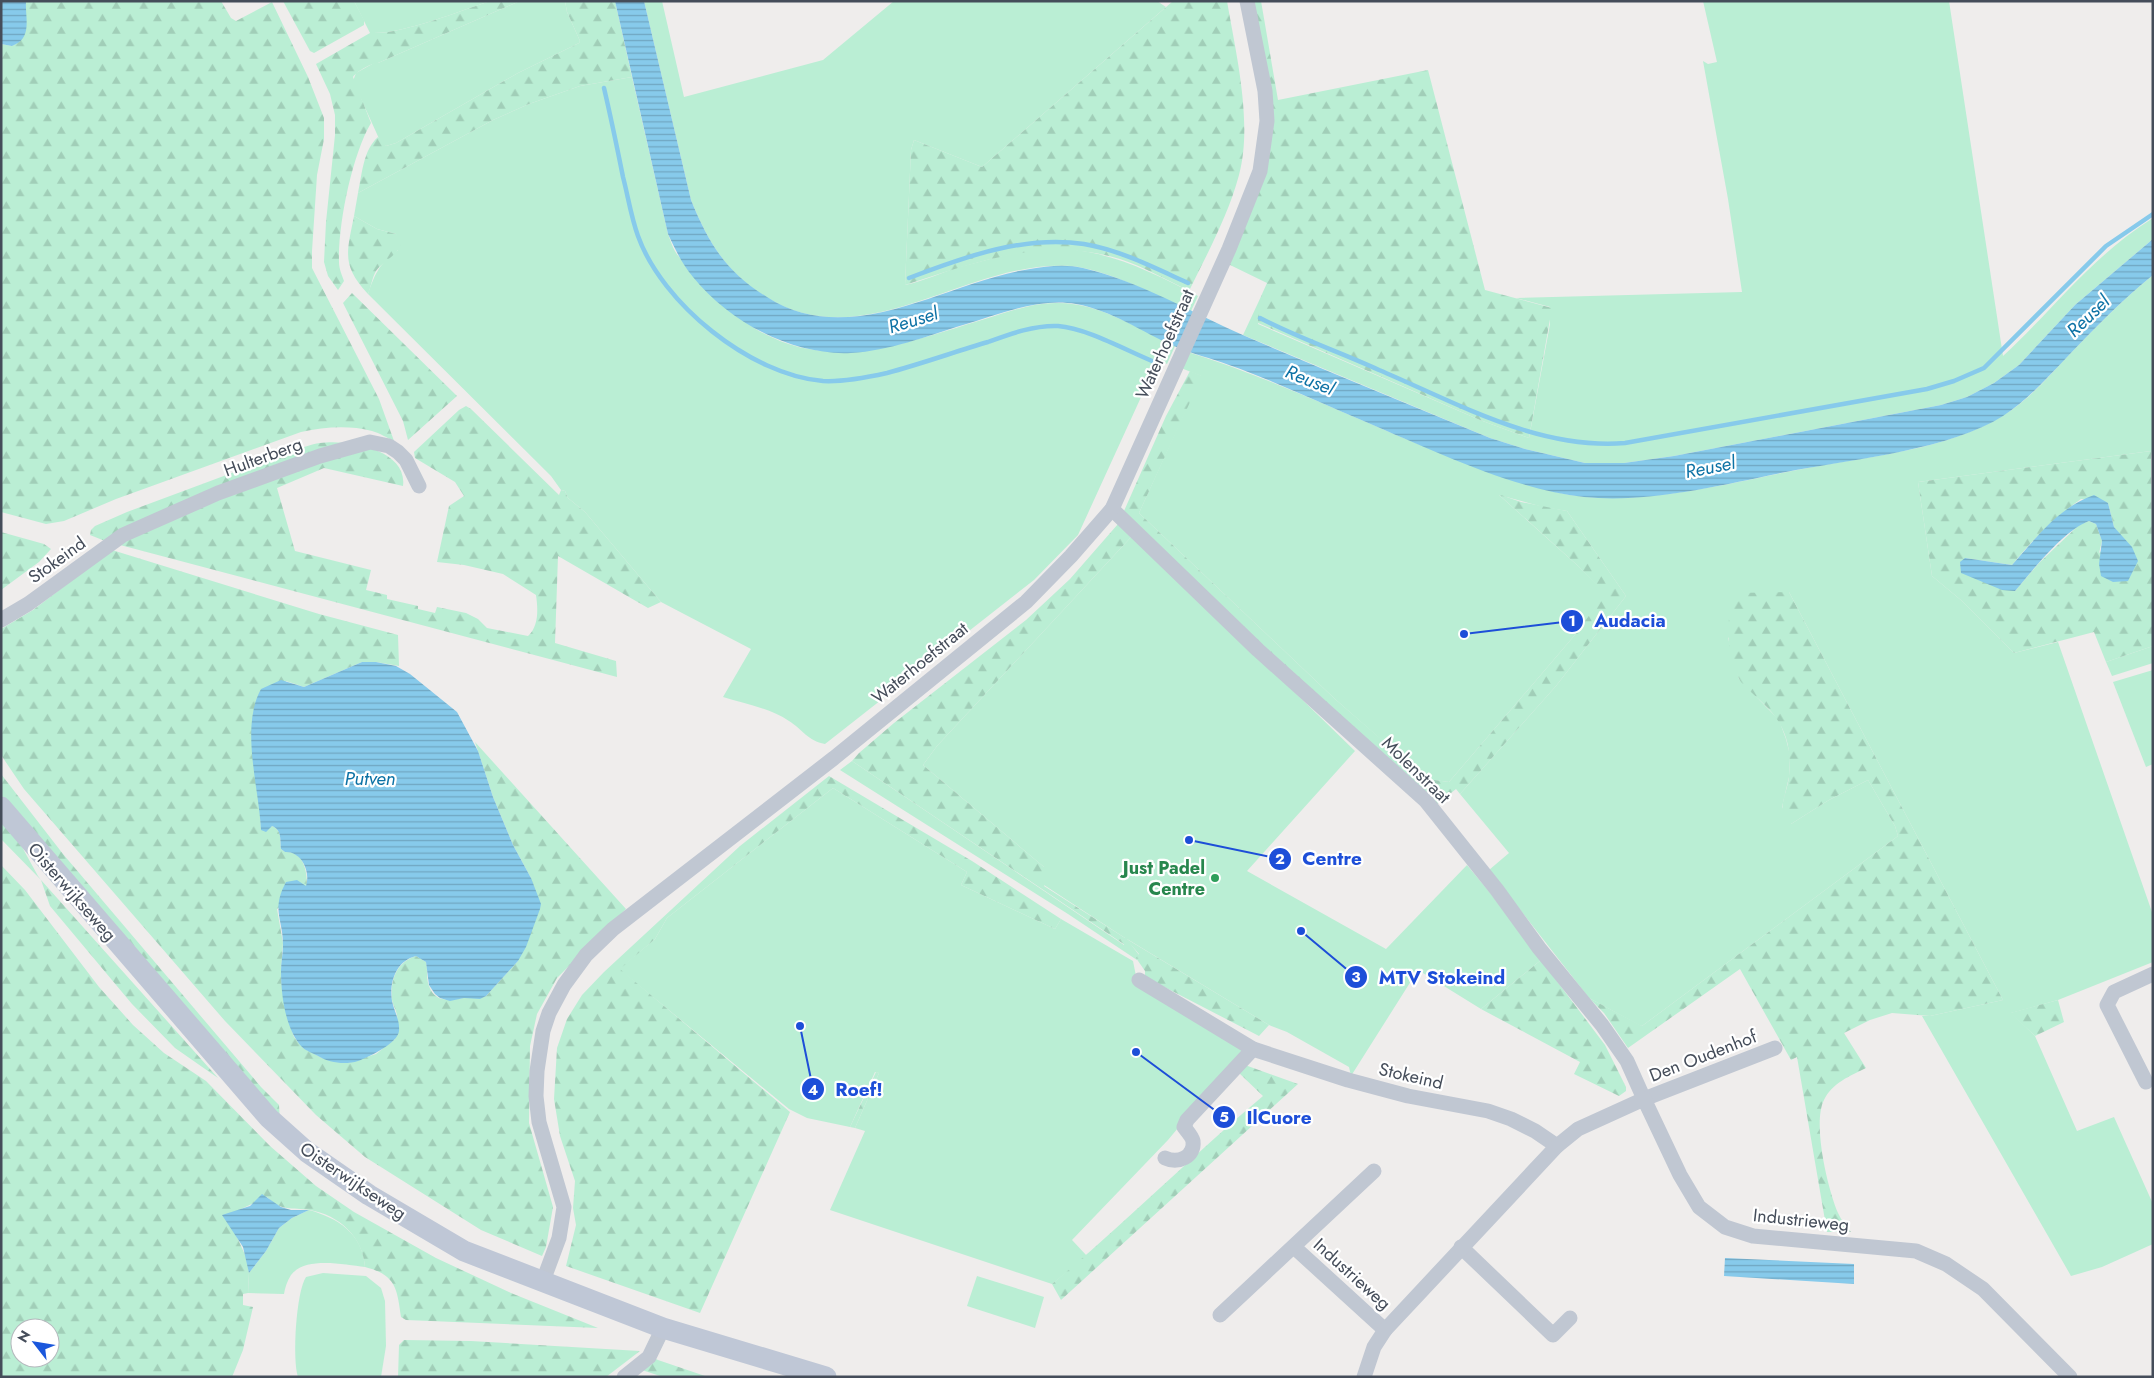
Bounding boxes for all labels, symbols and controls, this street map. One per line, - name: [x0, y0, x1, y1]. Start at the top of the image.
- street label: Waterhoefstraat: [1129, 284, 1201, 403]
- water label: Reusel: [2060, 288, 2116, 343]
- water label: Reusel: [885, 299, 942, 340]
- water label: Reusel: [1281, 358, 1339, 402]
- street label: Hulterberg: [220, 431, 306, 483]
- water label: Reusel: [1683, 449, 1738, 485]
- street label: Stokeind: [23, 530, 91, 590]
- callout: Audacia: [1559, 604, 1675, 638]
- text: Audacia: [1593, 607, 1666, 634]
- text: 1: [1568, 610, 1576, 632]
- street label: Waterhoefstraat: [866, 615, 974, 710]
- street label: Molenstraat: [1376, 731, 1457, 810]
- water label: Putven: [345, 765, 395, 792]
- street label: Oisterwijkseweg: [22, 837, 122, 947]
- callout: Centre: [1267, 842, 1372, 876]
- text: Centre: [1302, 845, 1362, 872]
- text: 2: [1275, 848, 1285, 870]
- place label: Just Padel Centre: [1120, 855, 1205, 902]
- marker: Just Padel Centre: [1209, 872, 1221, 884]
- callout: MTV Stokeind: [1344, 960, 1515, 994]
- text: MTV Stokeind: [1379, 964, 1505, 991]
- text: 3: [1351, 966, 1361, 988]
- street label: Den Oudenhof: [1645, 1023, 1761, 1088]
- street label: Stokeind: [1376, 1056, 1446, 1096]
- callout: Roef!: [801, 1072, 893, 1106]
- text: Roef!: [835, 1076, 883, 1103]
- text: 4: [808, 1079, 818, 1101]
- callout: IlCuore: [1211, 1100, 1321, 1134]
- text: IlCuore: [1246, 1104, 1312, 1131]
- text: 5: [1219, 1106, 1229, 1128]
- street label: Oisterwijkseweg: [295, 1136, 411, 1226]
- street label: Industrieweg: [1752, 1202, 1850, 1238]
- street label: Industrieweg: [1307, 1232, 1397, 1316]
- north arrow: [10, 1318, 60, 1368]
- text: N: [12, 1326, 35, 1346]

